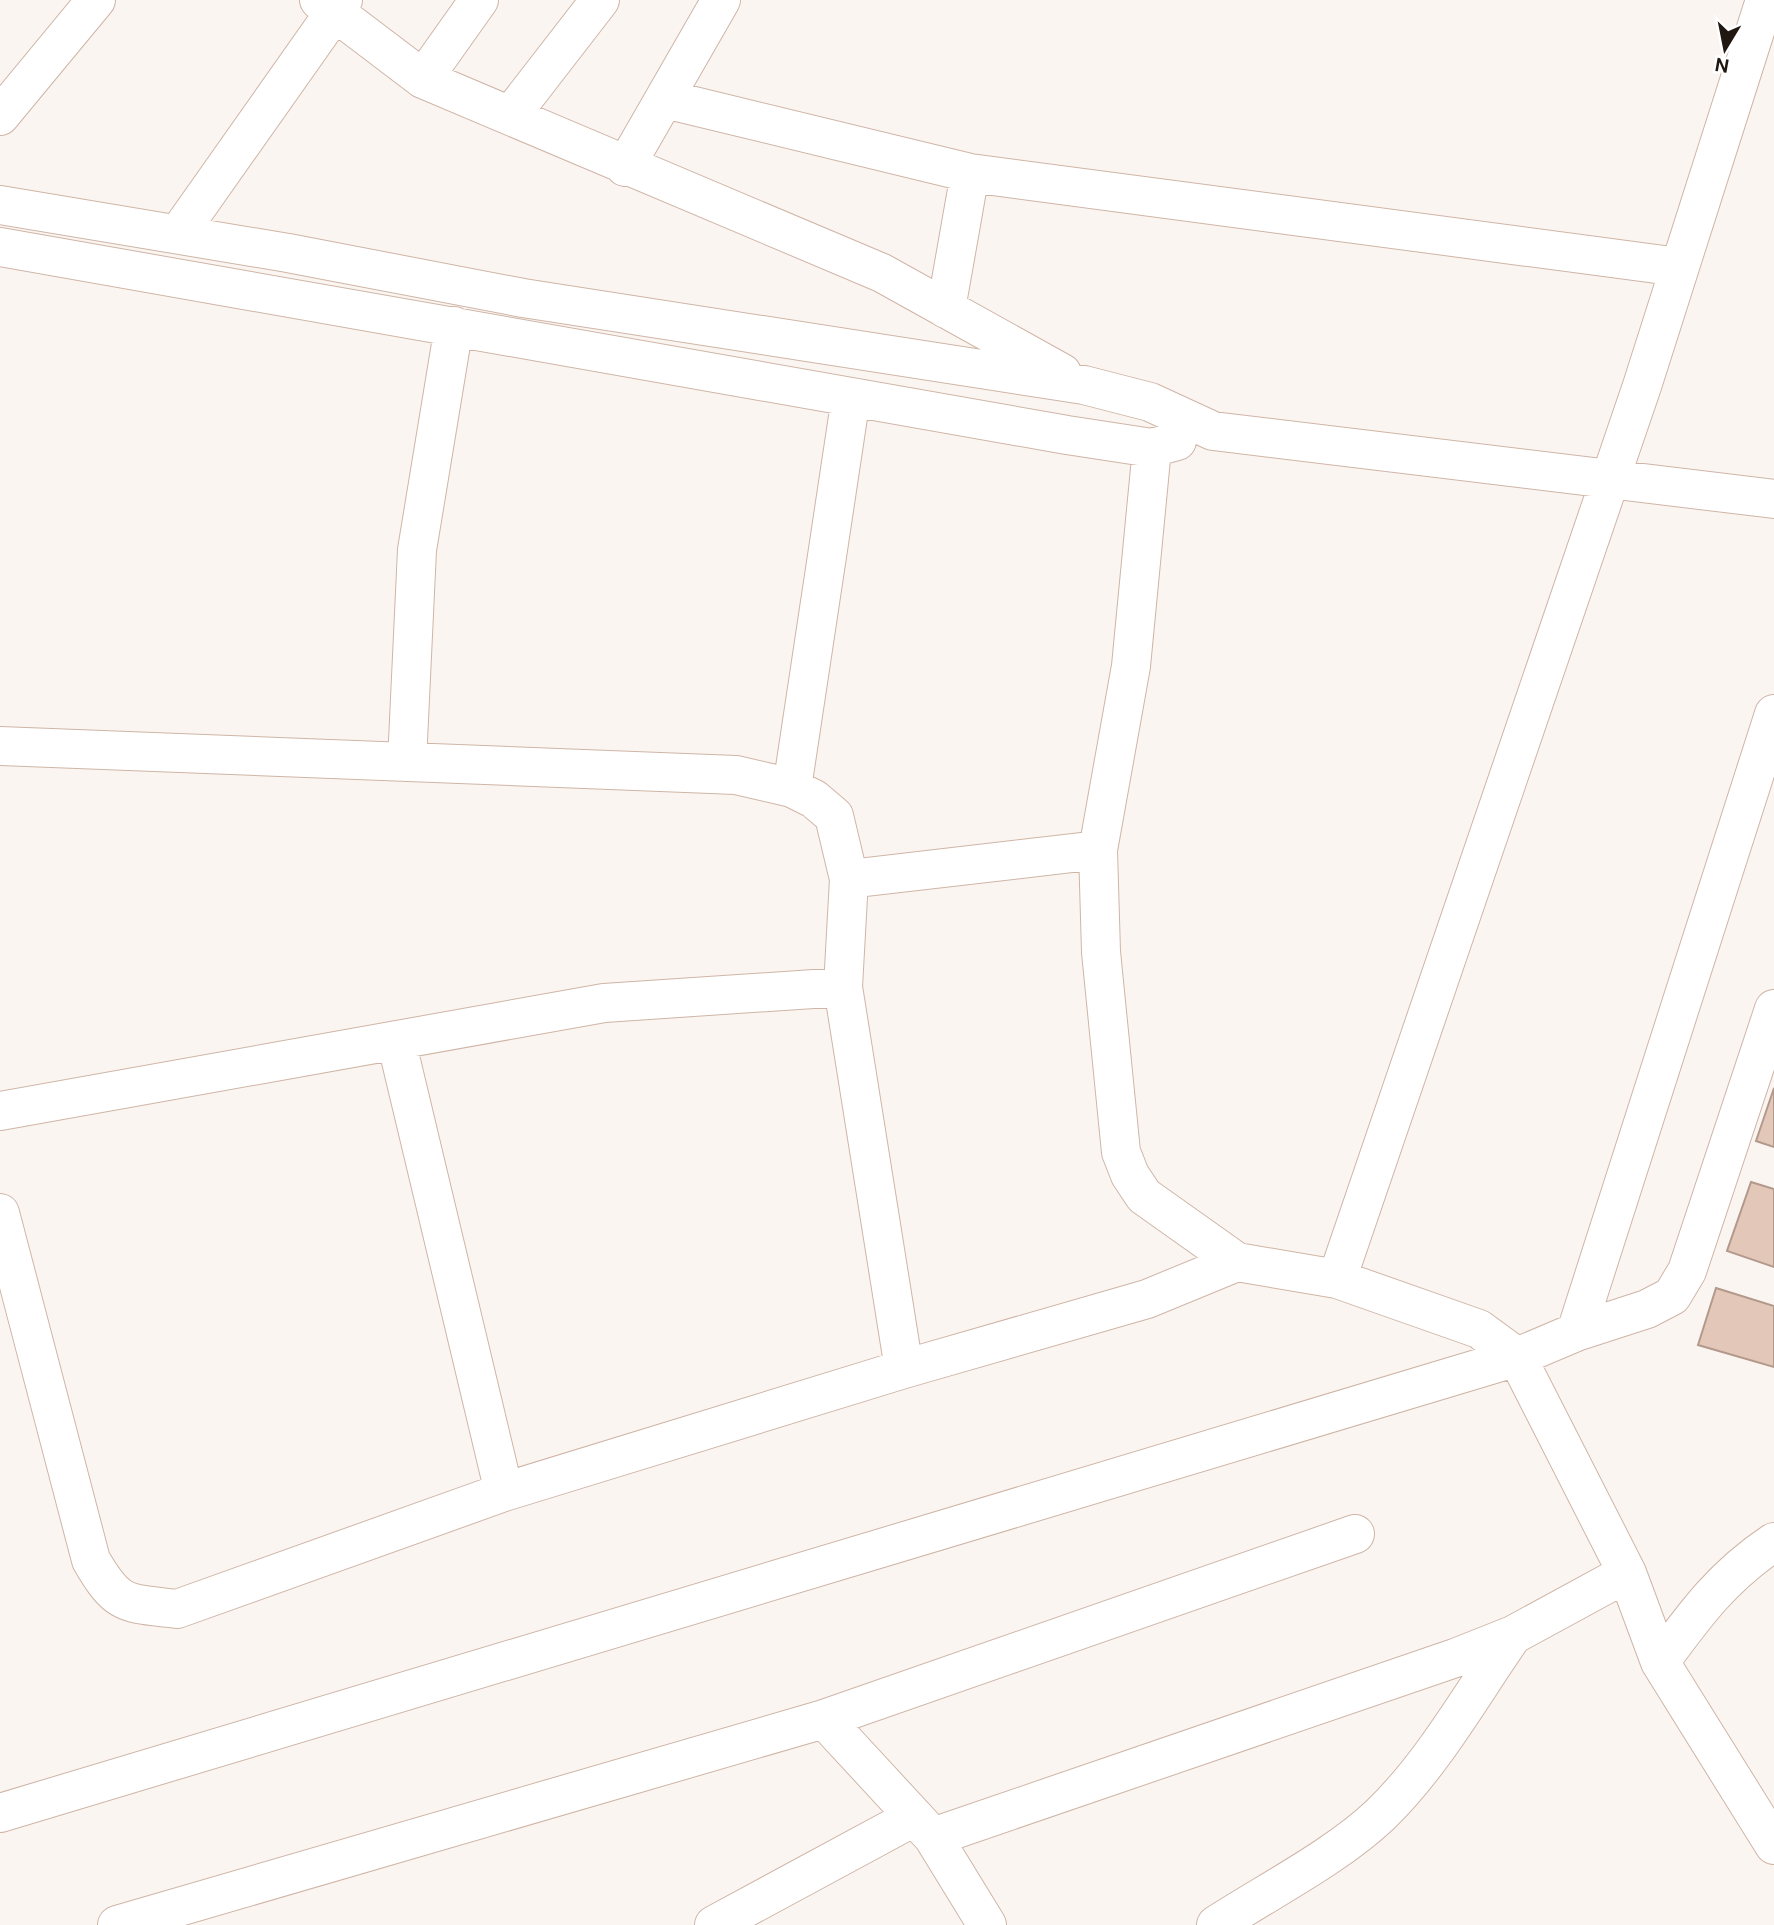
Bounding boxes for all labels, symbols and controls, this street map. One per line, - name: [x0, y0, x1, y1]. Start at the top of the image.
- north arrow: [1690, 14, 1760, 84]
- text: N: [1713, 52, 1731, 79]

